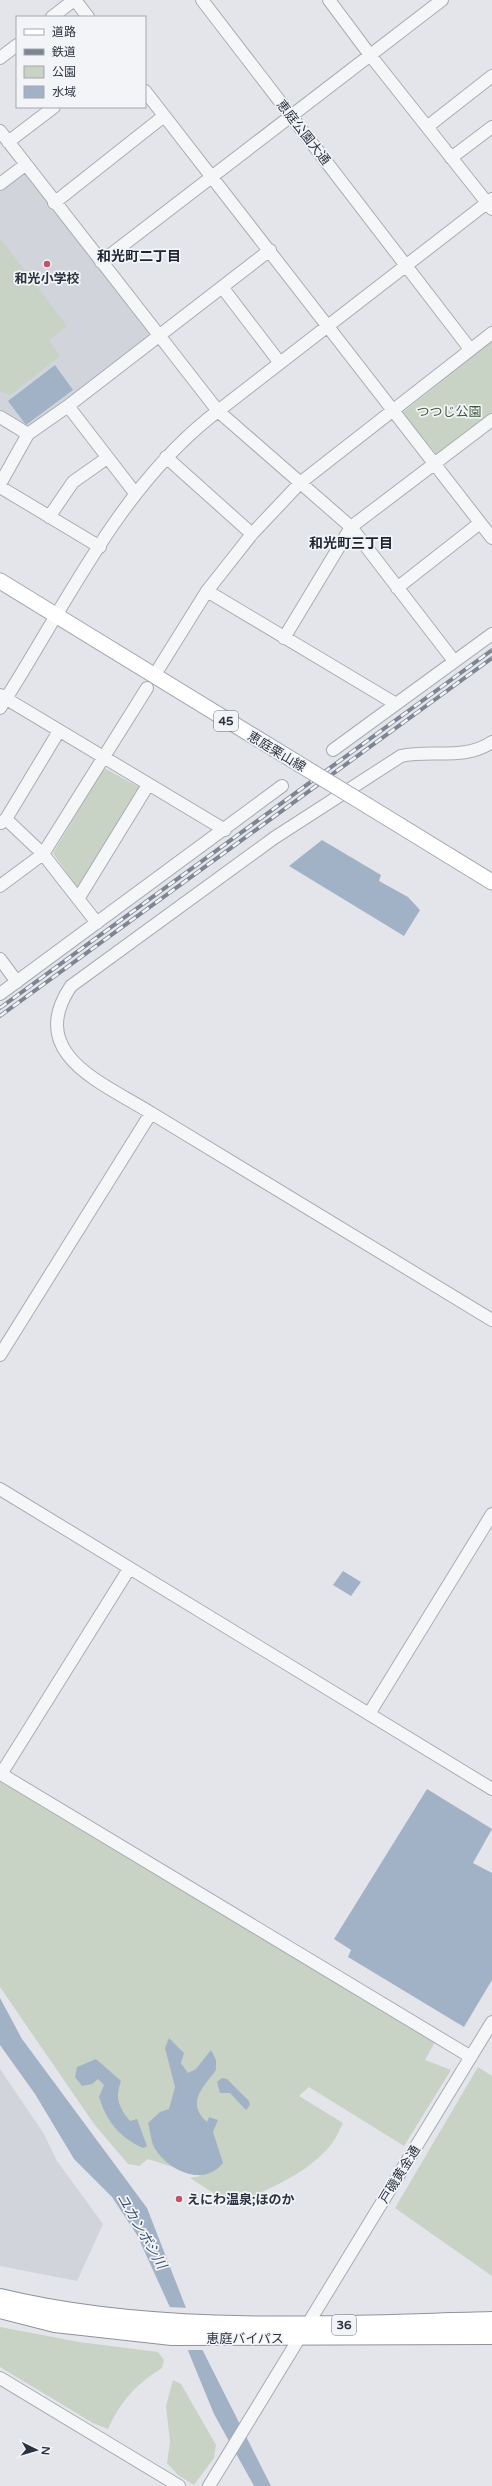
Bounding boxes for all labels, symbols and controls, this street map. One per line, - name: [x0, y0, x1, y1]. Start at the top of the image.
- legend: [16, 16, 146, 108]
- text: 道路: [52, 25, 76, 39]
- text: 鉄道: [52, 45, 76, 59]
- text: 公園: [52, 65, 76, 79]
- text: 水域: [52, 85, 76, 99]
- street label: 恵庭公園大通: [273, 97, 334, 168]
- district label: 和光町二丁目: [97, 248, 181, 265]
- marker: 和光小学校: [42, 259, 52, 269]
- place label: 和光小学校: [14, 271, 80, 287]
- park label: つつじ公園: [416, 404, 482, 420]
- district label: 和光町三丁目: [309, 535, 393, 552]
- road number: 45: [214, 711, 238, 731]
- street label: 恵庭栗山線: [245, 728, 308, 775]
- street label: 戸磯黄金通: [376, 2143, 424, 2206]
- water label: ユカンボシ川: [113, 2191, 171, 2274]
- place label: えにわ温泉;ほのか: [187, 2192, 294, 2208]
- marker: えにわ温泉;ほのか: [174, 2194, 184, 2204]
- road number: 36: [332, 2315, 356, 2335]
- street label: 恵庭バイパス: [206, 2331, 284, 2347]
- north arrow: [16, 2430, 56, 2470]
- text: N: [39, 2446, 52, 2456]

